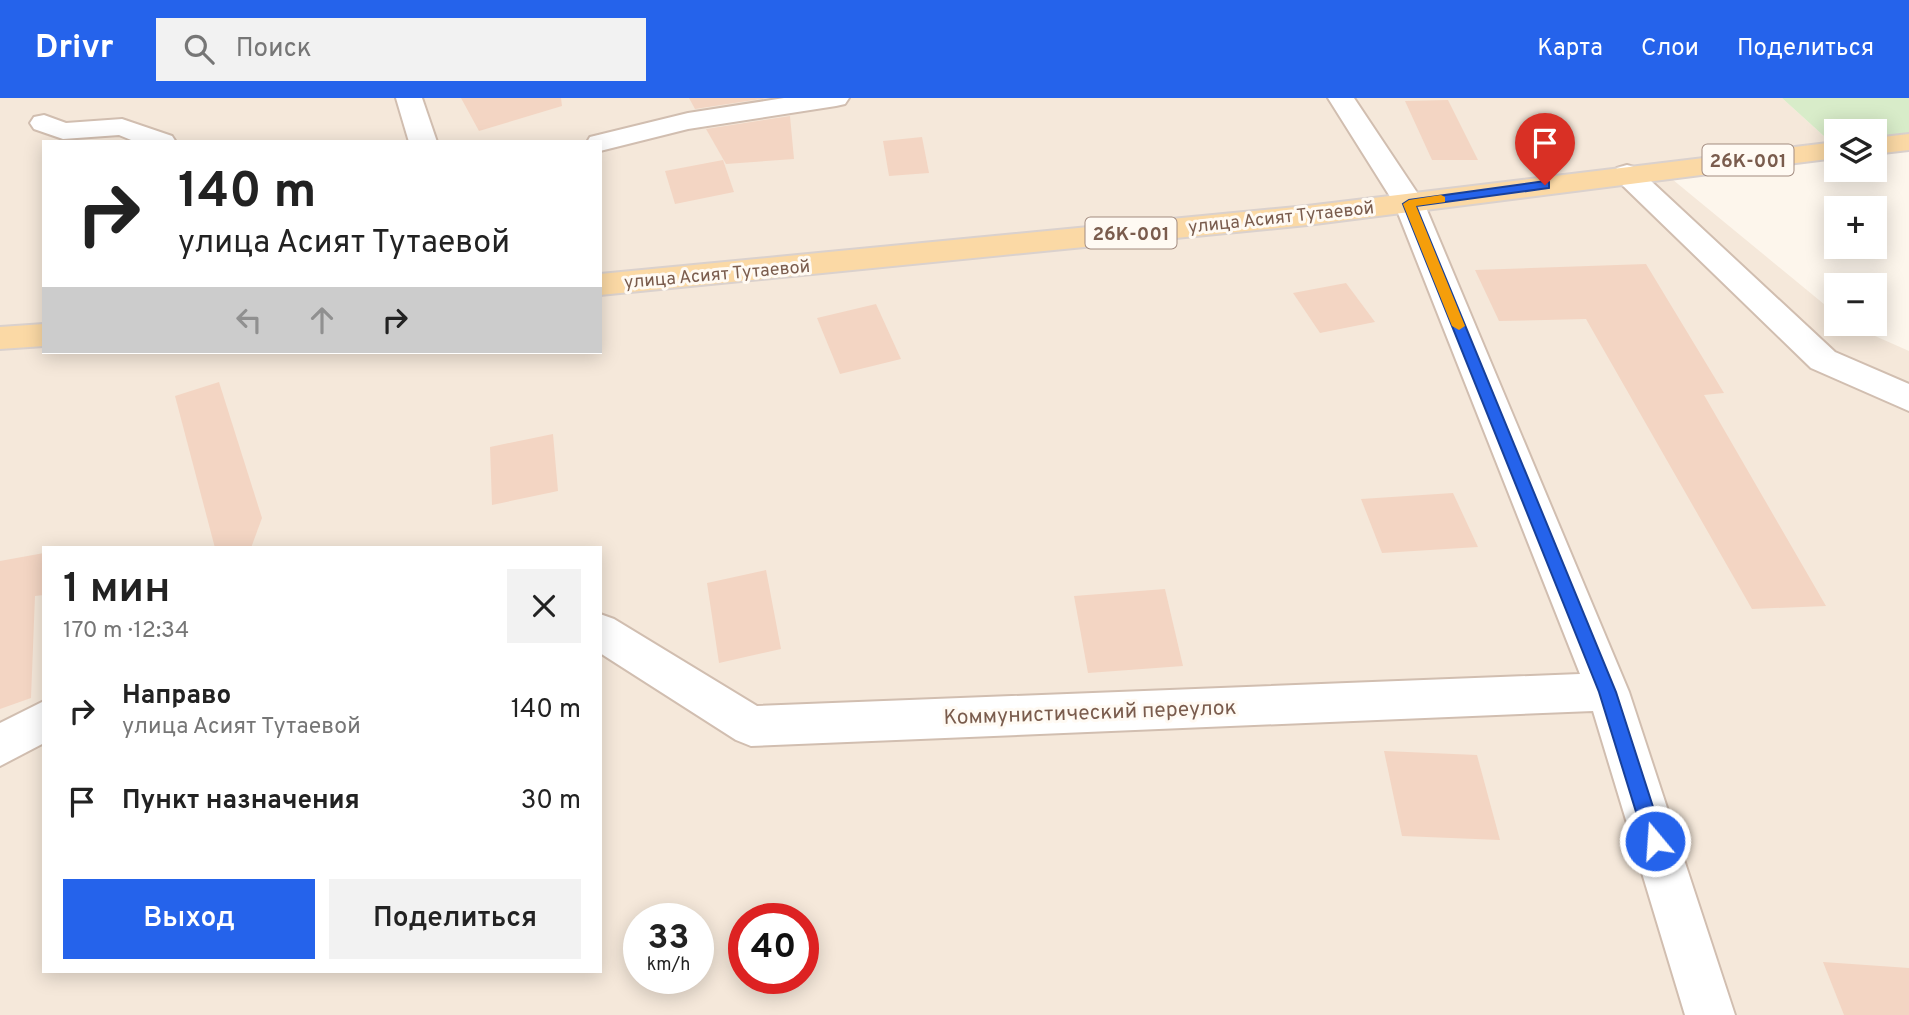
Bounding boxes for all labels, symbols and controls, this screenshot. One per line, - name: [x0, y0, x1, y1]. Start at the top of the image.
- search box: [156, 18, 646, 81]
- text: Drivr: [35, 28, 114, 70]
- icon: search: [180, 30, 218, 68]
- text: Поиск: [236, 33, 312, 66]
- text: Карта: [1537, 34, 1603, 64]
- text: Слои: [1641, 34, 1699, 64]
- text: Поделиться: [1737, 34, 1874, 64]
- pin: [1515, 113, 1575, 185]
- map controls: [1824, 119, 1887, 336]
- button: layers: [1824, 119, 1887, 182]
- icon: arrive: [1526, 124, 1564, 162]
- road number: 26К-001: [1702, 144, 1794, 176]
- text: 140 m: [178, 163, 317, 225]
- icon: right: [63, 168, 154, 259]
- button: +: [1824, 196, 1887, 259]
- street label: улица Асият Тутаевой: [1187, 197, 1375, 240]
- road number: 26К-001: [1086, 217, 1176, 248]
- text: улица Асият Тутаевой: [178, 224, 510, 264]
- street label: улица Асият Тутаевой: [623, 256, 811, 295]
- button: −: [1824, 273, 1887, 336]
- icon: left: [230, 301, 268, 339]
- icon: ahead: [303, 301, 341, 339]
- icon: right: [376, 301, 414, 339]
- text: 1 мин: [63, 564, 170, 617]
- button: close: [507, 569, 581, 643]
- text: 170 m · 12:34: [63, 617, 189, 646]
- text: Направо: [122, 680, 231, 713]
- icon: right: [63, 692, 101, 730]
- text: 140 m: [511, 694, 581, 727]
- street label: Коммунистический переулок: [943, 695, 1237, 732]
- text: улица Асият Тутаевой: [122, 713, 361, 742]
- icon: arrive: [63, 783, 101, 821]
- text: Пункт назначения: [122, 785, 360, 818]
- text: 30 m: [521, 785, 581, 818]
- position arrow: [1618, 804, 1692, 878]
- button: Выход: [63, 879, 315, 959]
- button: Поделиться: [329, 879, 581, 959]
- speed limit sign: 40: [728, 903, 819, 994]
- text: 33: [648, 917, 689, 961]
- text: km/h: [647, 954, 690, 977]

